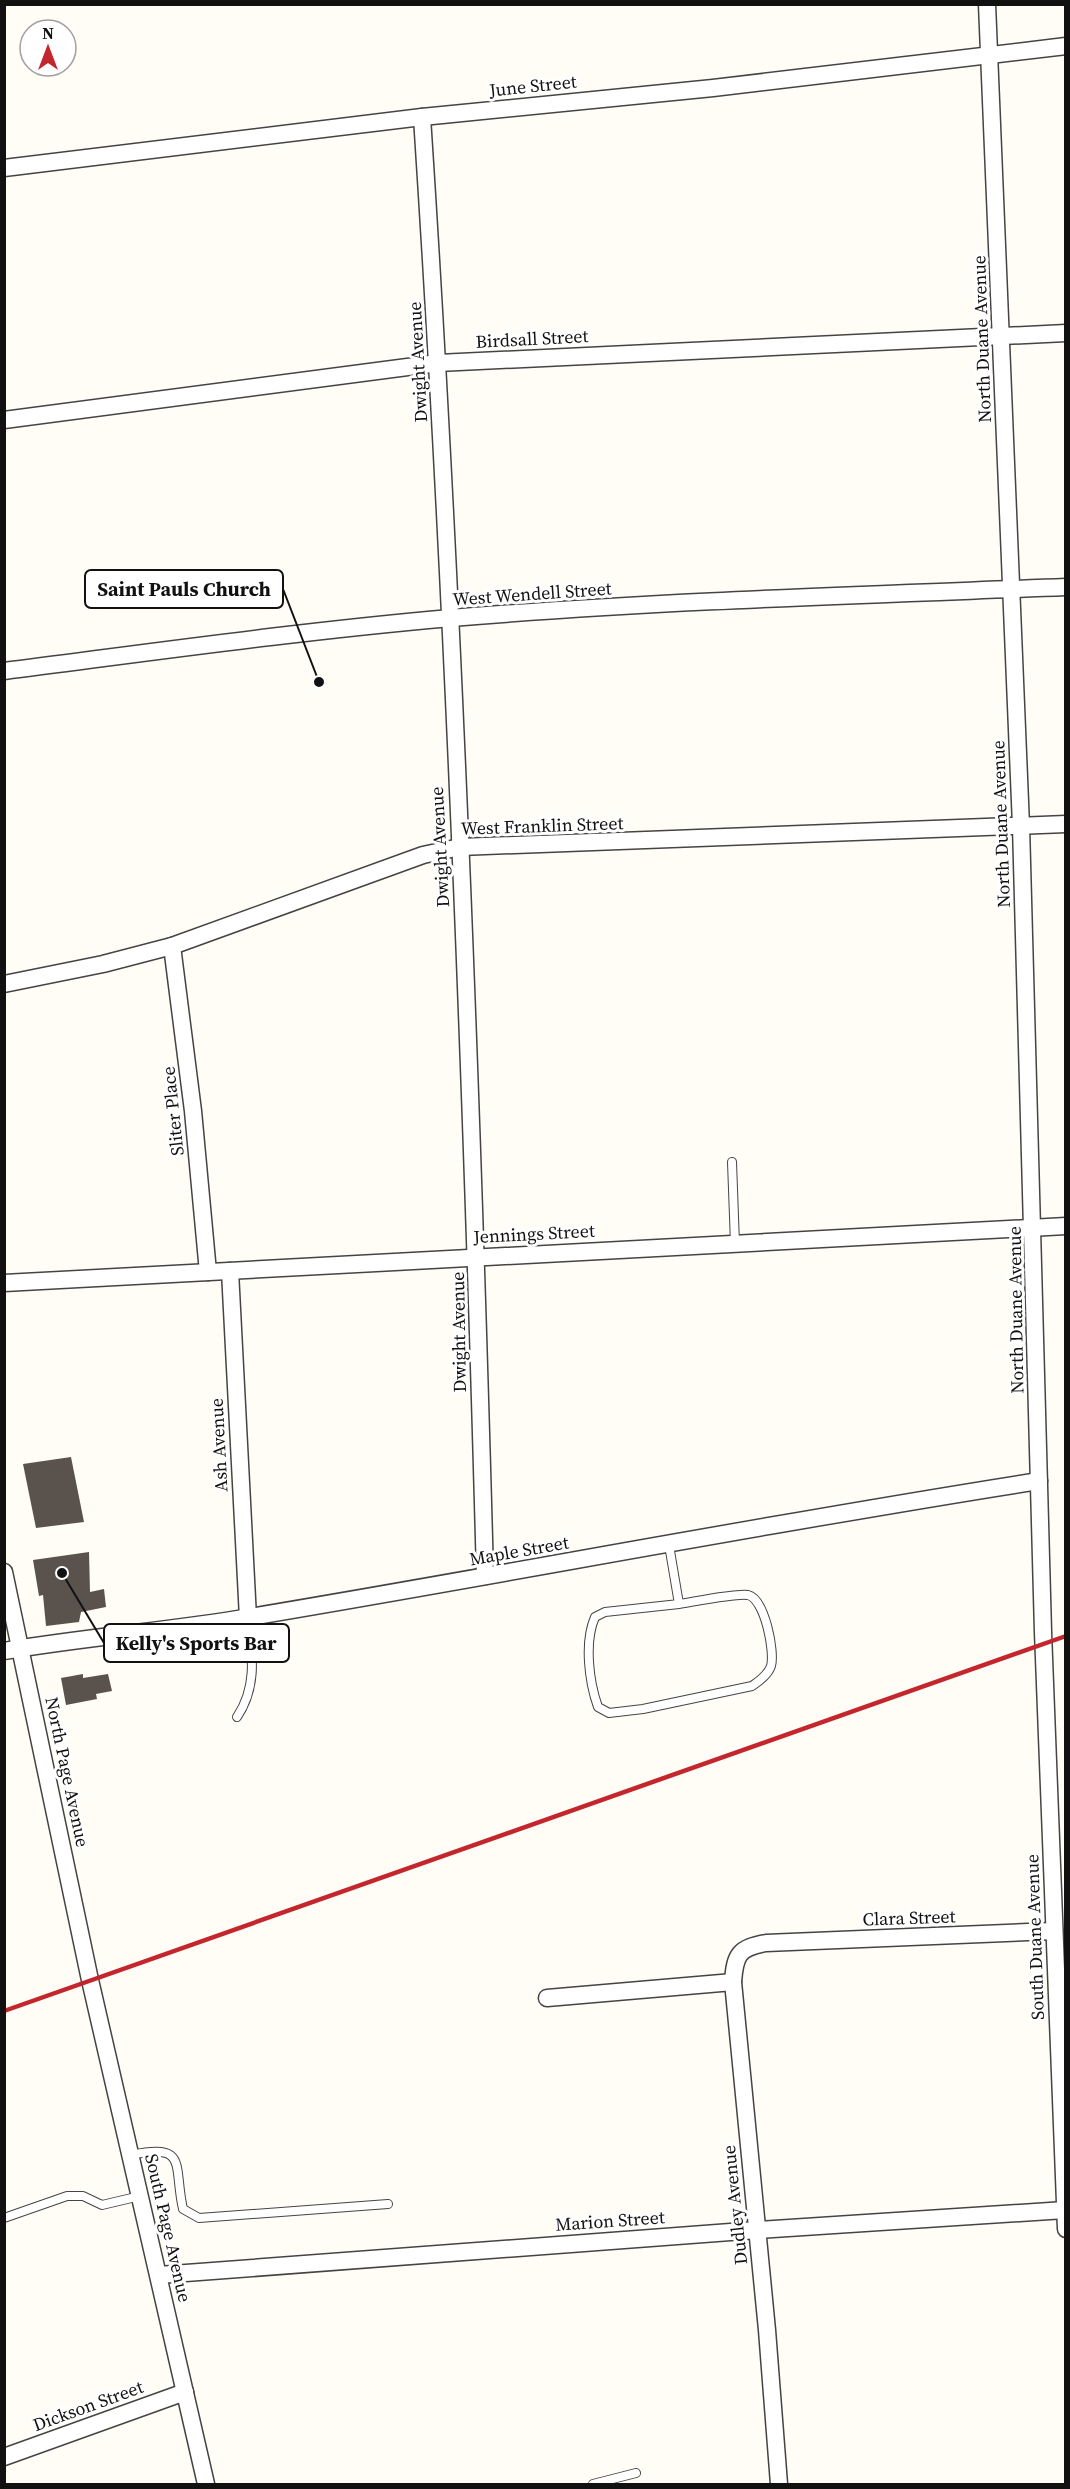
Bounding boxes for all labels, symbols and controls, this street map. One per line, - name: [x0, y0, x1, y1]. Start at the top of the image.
- north arrow: [18, 18, 78, 78]
- text: N: [42, 22, 54, 44]
- street label: June Street: [487, 68, 578, 103]
- street label: North Duane Avenue: [966, 255, 997, 423]
- street label: Dwight Avenue: [402, 301, 433, 423]
- street label: Birdsall Street: [475, 323, 589, 354]
- callout: Saint Pauls Church: [85, 570, 283, 608]
- text: Saint Pauls Church: [97, 575, 271, 603]
- street label: West Wendell Street: [452, 575, 612, 612]
- street label: North Duane Avenue: [985, 740, 1016, 908]
- street label: Dwight Avenue: [424, 786, 455, 908]
- street label: West Franklin Street: [460, 810, 624, 841]
- street label: Sliter Place: [155, 1065, 190, 1157]
- street label: Jennings Street: [472, 1218, 595, 1249]
- street label: North Duane Avenue: [1002, 1226, 1029, 1394]
- street label: Dwight Avenue: [445, 1271, 472, 1393]
- street label: Ash Avenue: [204, 1398, 233, 1492]
- street label: Maple Street: [467, 1529, 571, 1572]
- callout: Kelly's Sports Bar: [104, 1624, 289, 1662]
- text: Kelly's Sports Bar: [115, 1629, 277, 1657]
- street label: North Page Avenue: [39, 1695, 96, 1849]
- street label: South Duane Avenue: [1019, 1854, 1050, 2020]
- street label: Clara Street: [862, 1903, 956, 1932]
- street label: Dudley Avenue: [716, 2144, 753, 2266]
- street label: South Page Avenue: [139, 2151, 198, 2305]
- street label: Marion Street: [554, 2204, 666, 2237]
- street label: Dickson Street: [29, 2374, 147, 2437]

